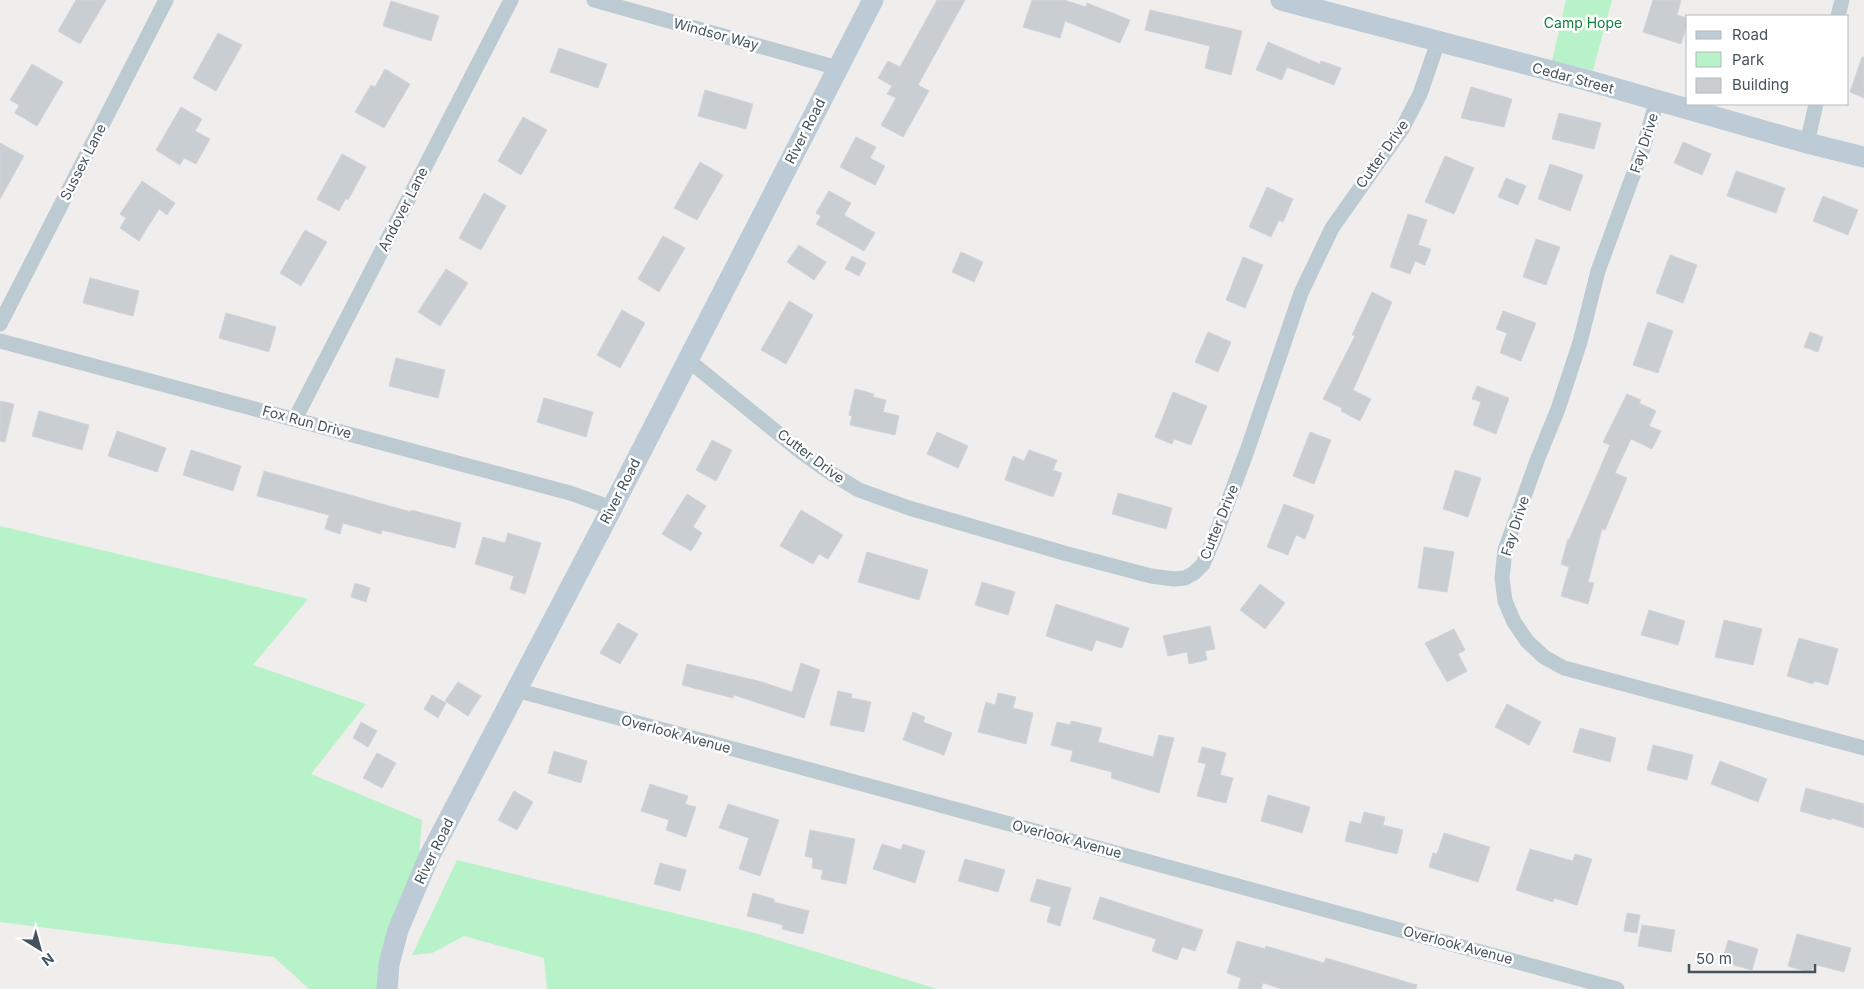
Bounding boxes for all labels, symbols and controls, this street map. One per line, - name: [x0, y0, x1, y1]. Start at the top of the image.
- street label: Windsor Way: [672, 14, 761, 53]
- park label: Camp Hope: [1544, 14, 1622, 31]
- legend: [1686, 15, 1849, 105]
- text: Road: [1732, 25, 1768, 44]
- text: Park: [1732, 50, 1765, 69]
- street label: Cedar Street: [1531, 58, 1616, 97]
- text: Building: [1732, 75, 1789, 94]
- street label: River Road: [781, 95, 828, 166]
- street label: Fay Drive: [1626, 111, 1661, 175]
- street label: Cutter Drive: [1352, 116, 1411, 191]
- street label: Sussex Lane: [56, 121, 109, 203]
- street label: Andover Lane: [374, 164, 431, 254]
- street label: Fox Run Drive: [261, 401, 354, 442]
- street label: Cutter Drive: [775, 425, 848, 486]
- street label: River Road: [596, 455, 643, 526]
- street label: Cutter Drive: [1196, 482, 1241, 562]
- street label: Fay Drive: [1497, 494, 1532, 558]
- street label: Overlook Avenue: [619, 711, 733, 756]
- street label: River Road: [410, 815, 457, 886]
- street label: Overlook Avenue: [1010, 816, 1124, 861]
- street label: Overlook Avenue: [1401, 922, 1515, 967]
- north arrow: [15, 924, 65, 974]
- scale bar: [1689, 942, 1815, 974]
- text: 50 m: [1696, 949, 1732, 968]
- text: N: [39, 950, 58, 970]

